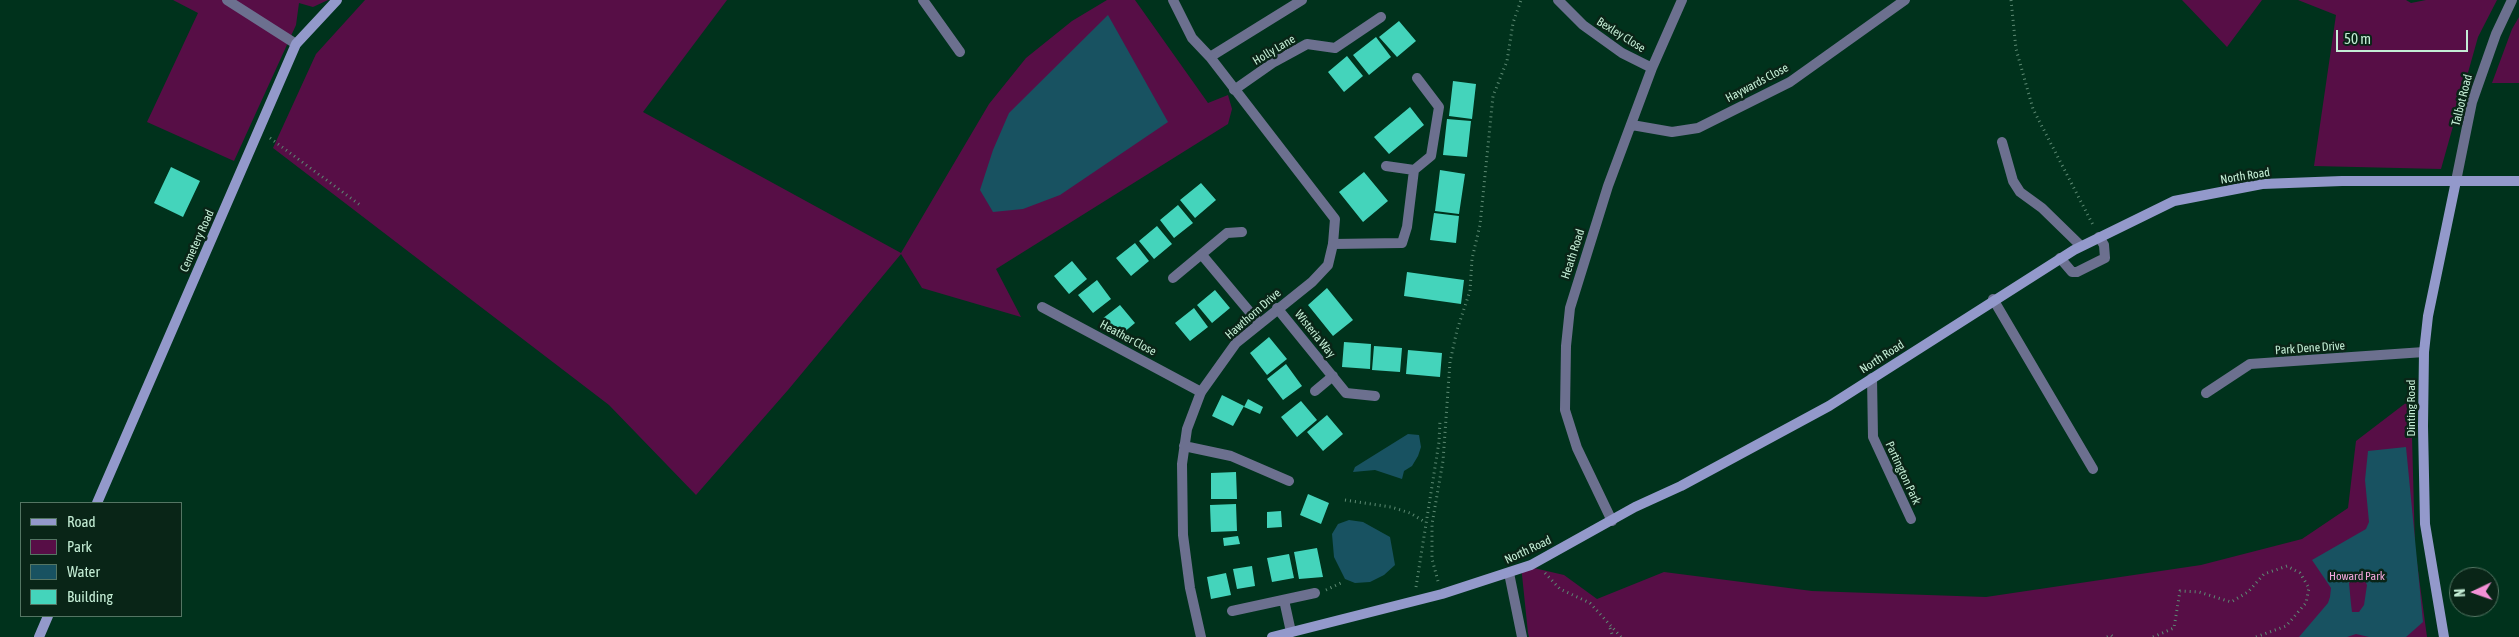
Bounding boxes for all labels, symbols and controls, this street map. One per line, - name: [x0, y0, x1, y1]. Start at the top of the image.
- street label: Bexley Close: [1594, 14, 1648, 56]
- scale bar: [2339, 20, 2472, 52]
- text: 50 m: [2344, 30, 2371, 47]
- street label: Holly Lane: [1250, 32, 1298, 68]
- street label: Haywards Close: [1723, 60, 1791, 106]
- street label: Talbot Road: [2449, 73, 2475, 127]
- street label: North Road: [2219, 165, 2271, 187]
- street label: Cemetery Road: [177, 208, 217, 274]
- street label: Heath Road: [1558, 227, 1588, 281]
- street label: Hawthorn Drive: [1222, 286, 1284, 342]
- street label: Wisteria Way: [1292, 307, 1338, 361]
- street label: Heather Close: [1097, 317, 1159, 359]
- street label: North Road: [1857, 337, 1907, 377]
- street label: Park Dene Drive: [2275, 338, 2345, 358]
- street label: Dinting Road: [2404, 379, 2418, 437]
- street label: Partington Park: [1882, 439, 1924, 507]
- legend: [20, 502, 182, 617]
- text: Road: [67, 513, 96, 530]
- street label: North Road: [1502, 533, 1554, 567]
- text: Park: [67, 538, 92, 555]
- text: Water: [67, 563, 100, 580]
- north arrow: [2449, 567, 2499, 617]
- park label: Howard Park: [2329, 569, 2385, 583]
- text: Building: [67, 588, 113, 605]
- text: N: [2452, 588, 2468, 597]

